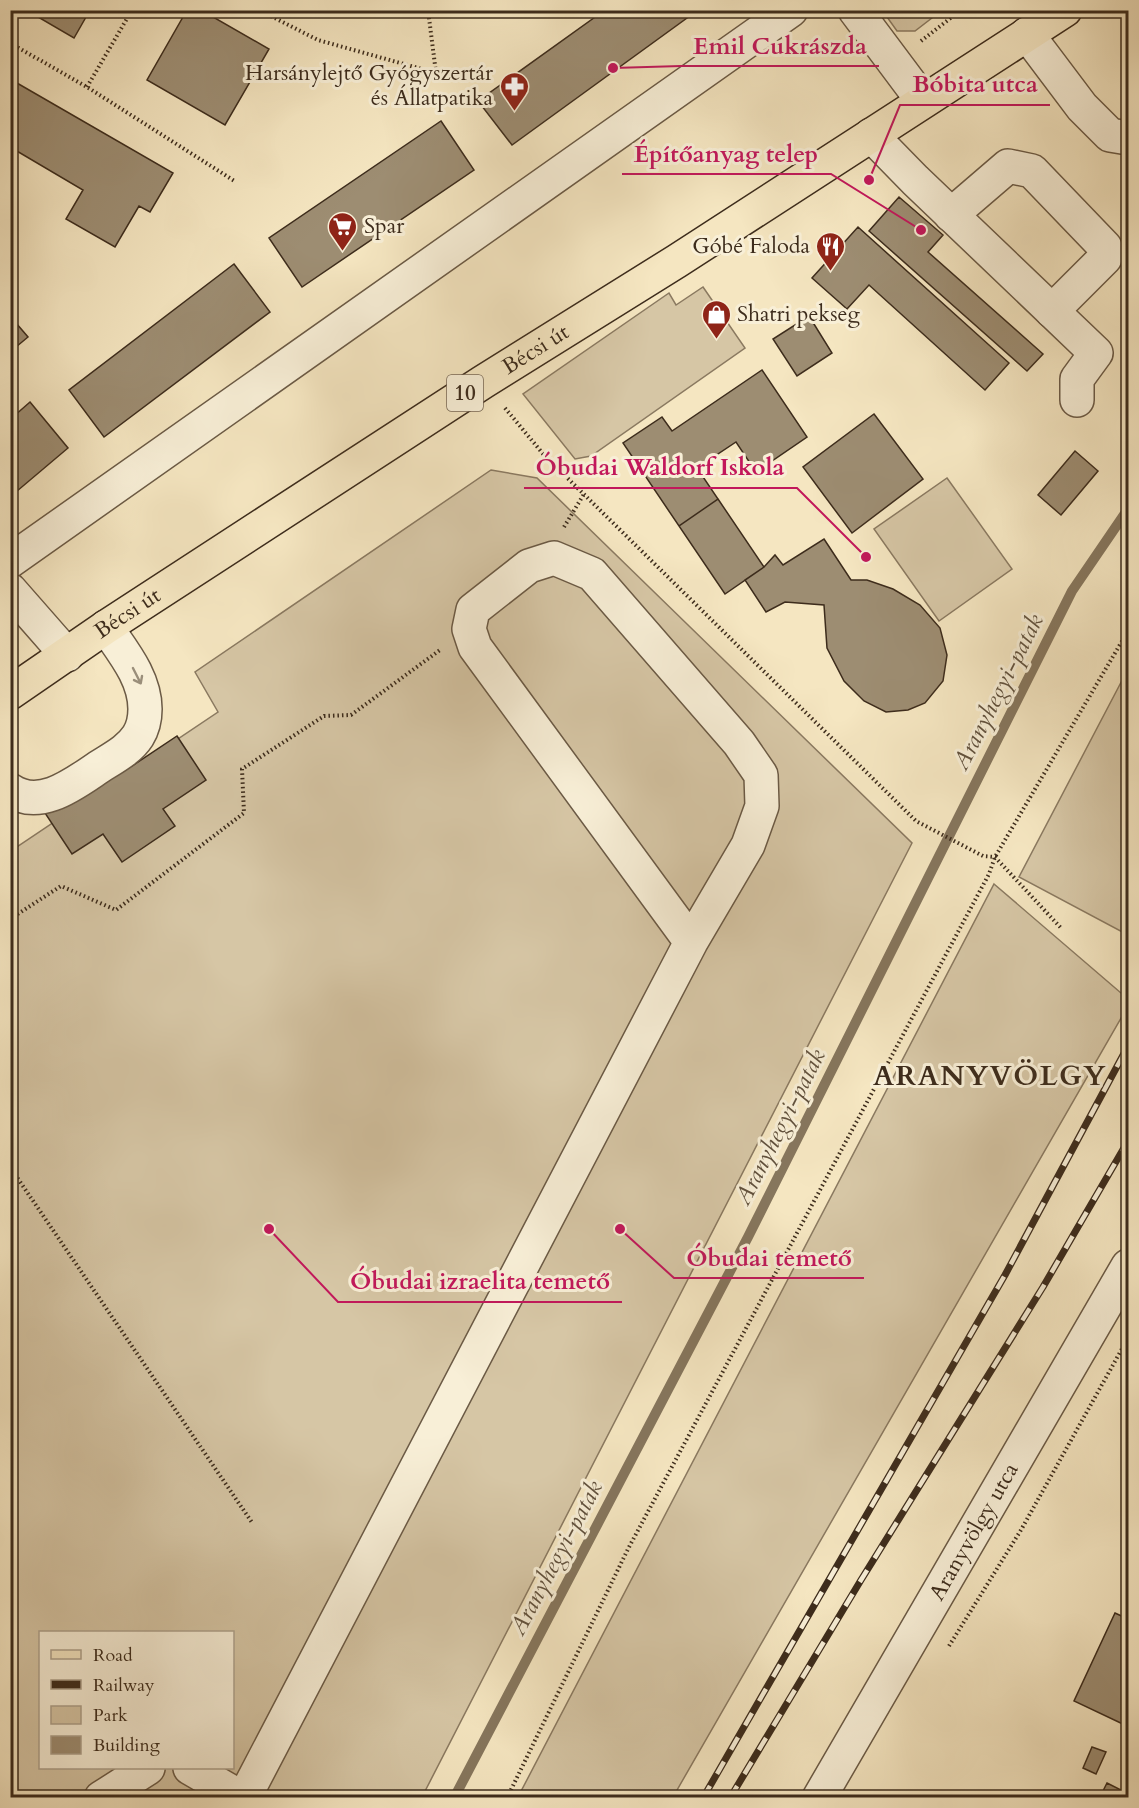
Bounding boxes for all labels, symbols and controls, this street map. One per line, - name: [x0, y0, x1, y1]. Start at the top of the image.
- callout: Emil Cukrászda: [681, 24, 879, 66]
- text: Emil Cukrászda: [693, 30, 867, 63]
- place label: Harsánylejtő Gyógyszertár és Állatpatika: [245, 58, 494, 113]
- callout: Bóbita utca: [900, 63, 1050, 105]
- text: Bóbita utca: [912, 68, 1038, 101]
- pharmacy icon: Harsánylejtő Gyógyszertár és Állatpatika: [498, 70, 530, 112]
- callout: Építőanyag telep: [622, 132, 831, 174]
- text: Építőanyag telep: [634, 138, 818, 171]
- supermarket icon: Spar: [327, 210, 359, 252]
- place label: Spar: [364, 211, 405, 241]
- restaurant icon: Góbé Faloda: [815, 230, 847, 272]
- place label: Góbé Faloda: [692, 231, 810, 261]
- shop icon: Shatri pekseg: [700, 298, 732, 340]
- place label: Shatri pekseg: [737, 299, 860, 329]
- street label: Bécsi út: [496, 317, 575, 381]
- road number: 10: [447, 375, 483, 411]
- callout: Óbudai Waldorf Iskola: [524, 446, 797, 488]
- text: Óbudai Waldorf Iskola: [536, 451, 784, 484]
- street label: Bécsi út: [88, 580, 166, 646]
- water label: Aranyhegyi-patak: [944, 608, 1052, 777]
- one-way arrow: [132, 667, 143, 685]
- water label: Aranyhegyi-patak: [726, 1043, 834, 1212]
- district label: ARANYVÖLGY: [873, 1057, 1107, 1095]
- callout: Óbudai temető: [674, 1236, 864, 1278]
- text: Óbudai temető: [686, 1242, 852, 1275]
- callout: Óbudai izraelita temető: [338, 1260, 622, 1302]
- text: Óbudai izraelita temető: [350, 1265, 610, 1298]
- street label: Aranyvölgy utca: [922, 1457, 1026, 1606]
- water label: Aranyhegyi-patak: [501, 1475, 611, 1642]
- legend: [39, 1631, 234, 1769]
- text: Road: [93, 1643, 133, 1668]
- text: Railway: [93, 1673, 155, 1698]
- text: Park: [93, 1703, 128, 1728]
- text: Building: [93, 1733, 161, 1758]

